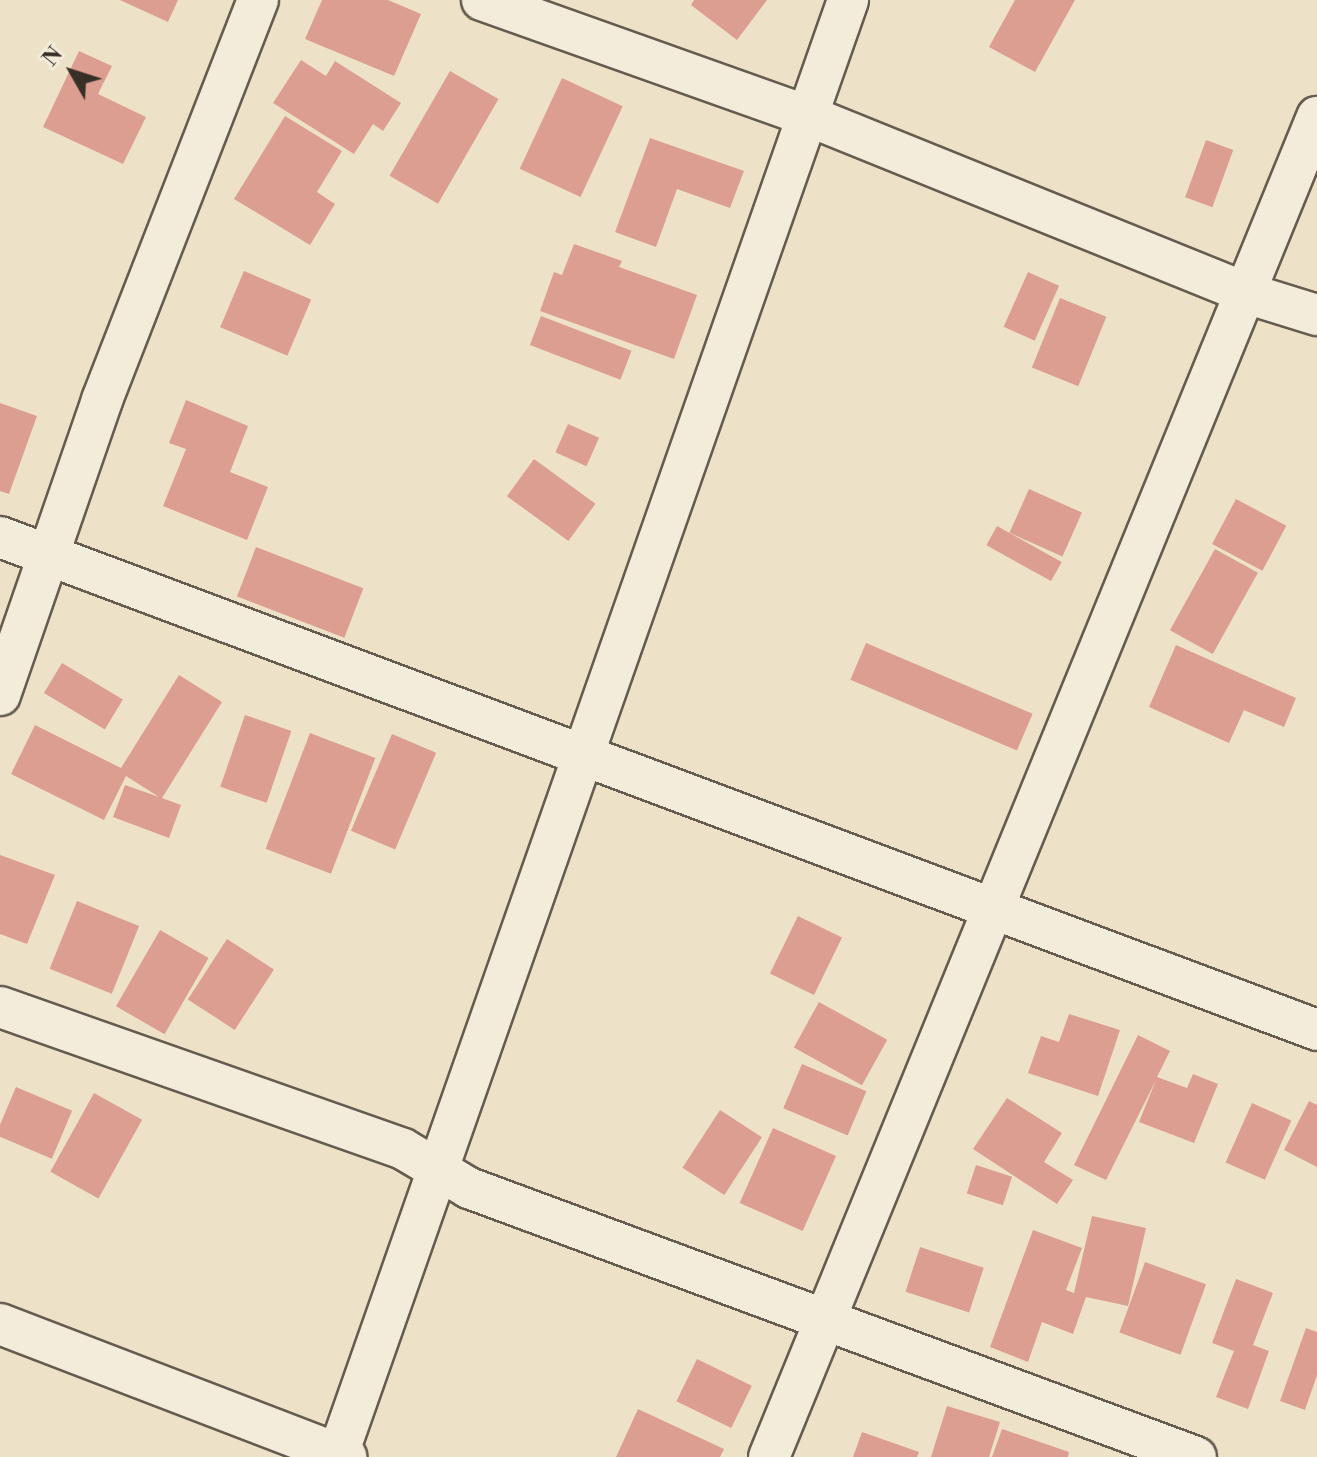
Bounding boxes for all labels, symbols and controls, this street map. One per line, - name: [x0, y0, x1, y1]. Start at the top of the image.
- north arrow: [32, 32, 112, 112]
- text: N: [37, 41, 69, 72]

